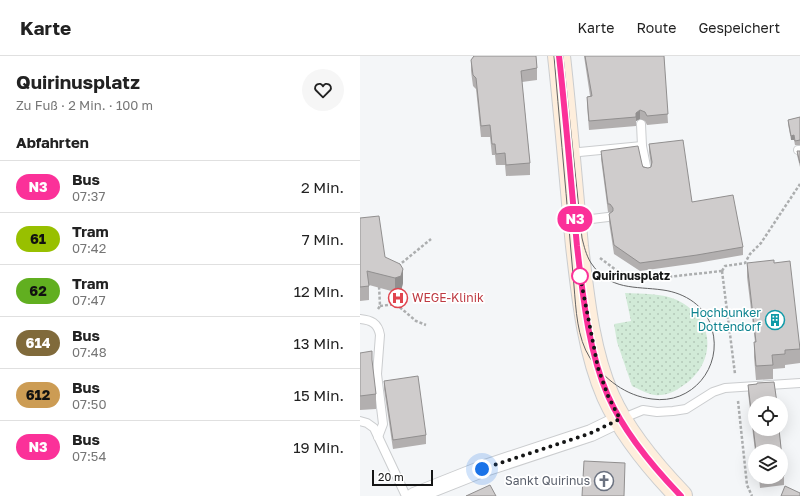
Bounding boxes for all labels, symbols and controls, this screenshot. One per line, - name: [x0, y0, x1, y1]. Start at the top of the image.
- text: Karte: [20, 16, 71, 39]
- text: Karte: [578, 19, 614, 36]
- text: Route: [636, 19, 676, 36]
- text: Gespeichert: [698, 19, 780, 36]
- button: heart: [302, 69, 344, 111]
- text: Quirinusplatz: [16, 70, 140, 93]
- text: Zu Fuß · 2 Min. · 100 m: [16, 97, 153, 113]
- text: Abfahrten: [16, 133, 89, 151]
- text: Bus: [72, 170, 100, 188]
- text: N3: [28, 178, 48, 195]
- text: 2 Min.: [301, 178, 344, 196]
- text: 07:37: [72, 188, 105, 204]
- line badge: N3: [557, 206, 593, 232]
- text: N3: [565, 210, 585, 227]
- text: Tram: [72, 222, 109, 240]
- text: 61: [30, 230, 46, 247]
- text: 7 Min.: [302, 230, 344, 248]
- text: 07:42: [72, 240, 106, 256]
- marker: Quirinusplatz: [571, 267, 589, 285]
- place label: Quirinusplatz: [592, 268, 670, 283]
- text: Tram: [72, 274, 109, 292]
- text: 62: [29, 282, 47, 299]
- text: 12 Min.: [294, 282, 344, 300]
- hospital icon: WEGE-Klinik: [387, 287, 409, 309]
- place label: WEGE-Klinik: [412, 290, 484, 305]
- text: 07:47: [72, 292, 106, 308]
- place label: Hochbunker Dottendorf: [691, 305, 762, 334]
- building icon: Hochbunker Dottendorf: [764, 309, 786, 331]
- text: Bus: [72, 326, 100, 344]
- text: 614: [26, 334, 50, 351]
- text: 13 Min.: [294, 334, 344, 352]
- text: 07:48: [72, 344, 107, 360]
- text: Bus: [72, 378, 100, 396]
- text: 612: [26, 386, 50, 403]
- text: 15 Min.: [294, 386, 344, 404]
- text: 07:50: [72, 396, 106, 412]
- map controls: [748, 396, 788, 484]
- button: locate: [748, 396, 788, 436]
- text: Bus: [72, 430, 100, 448]
- text: N3: [28, 438, 48, 455]
- text: 19 Min.: [293, 438, 344, 456]
- button: layers: [748, 444, 788, 484]
- text: 07:54: [72, 448, 106, 464]
- your location: [472, 459, 492, 479]
- scale bar: [372, 468, 433, 487]
- text: 20 m: [378, 470, 404, 483]
- church icon: Sankt Quirinus: [593, 470, 615, 492]
- place label: Sankt Quirinus: [505, 473, 590, 488]

